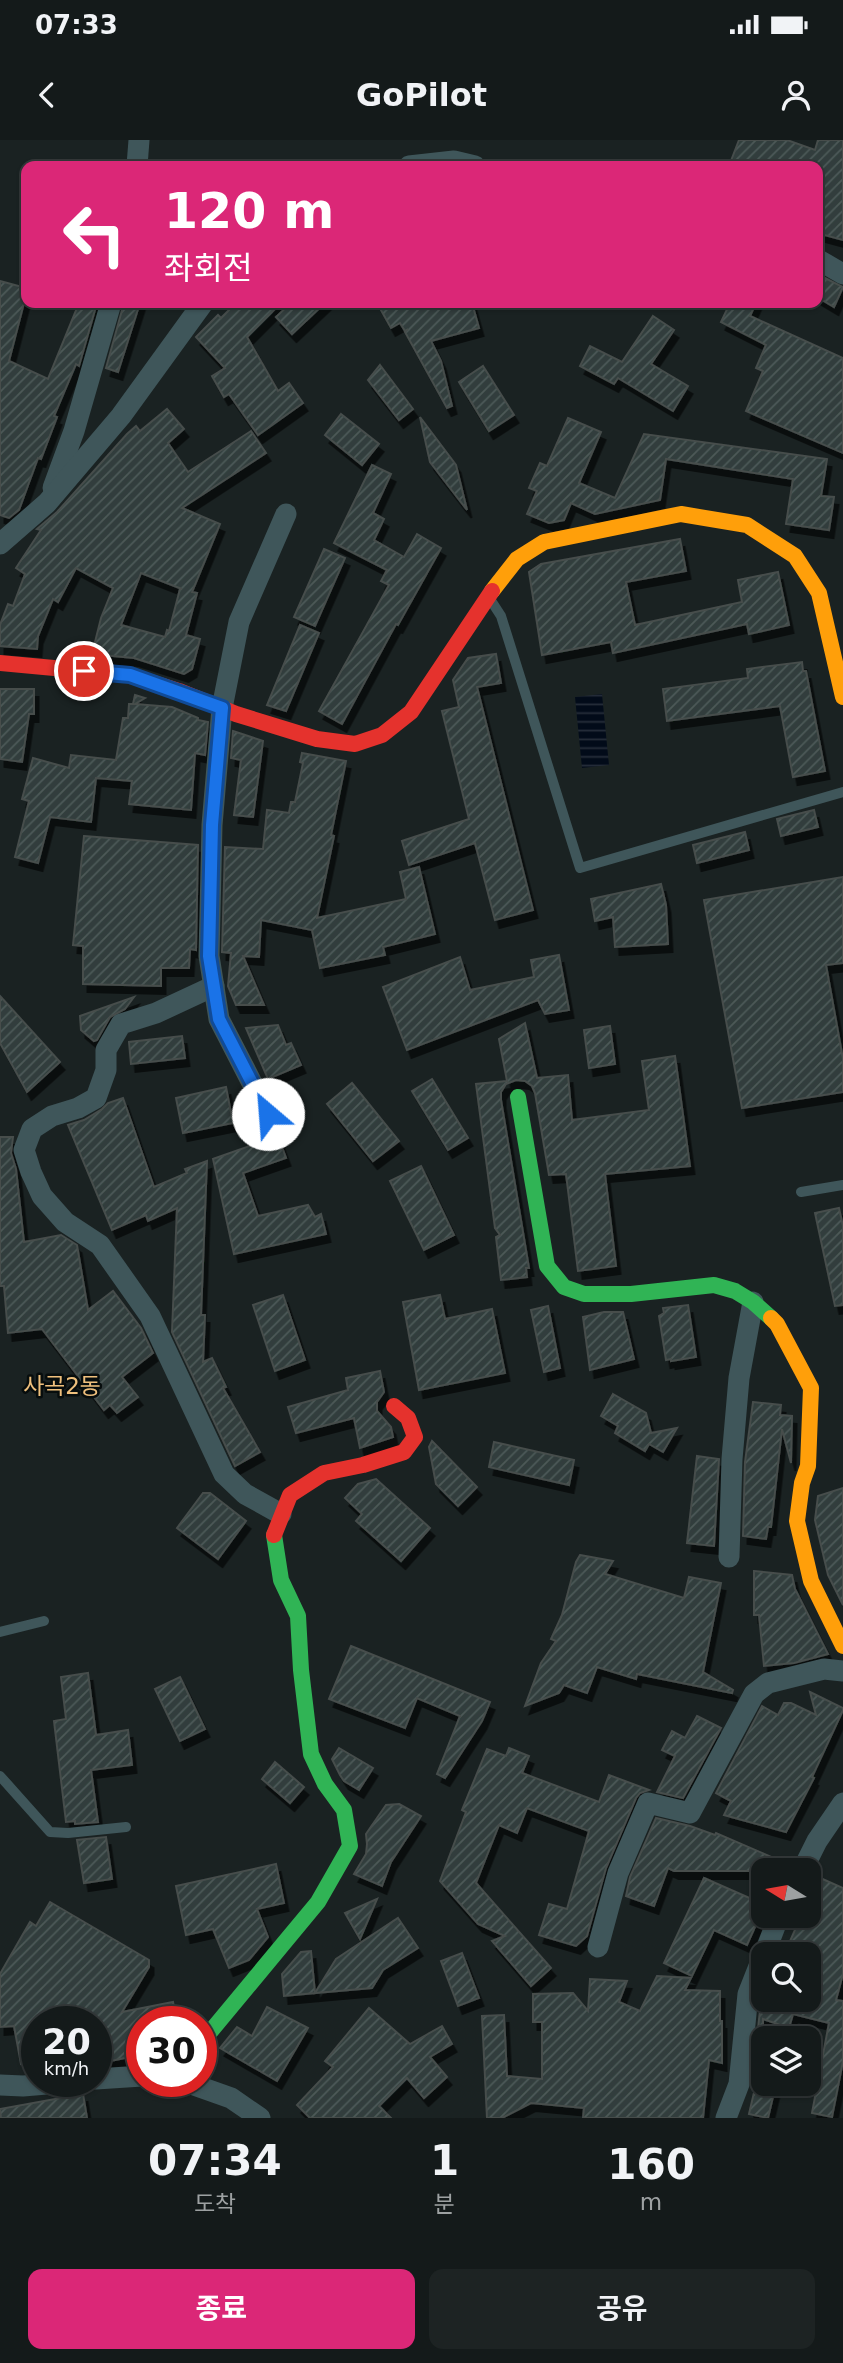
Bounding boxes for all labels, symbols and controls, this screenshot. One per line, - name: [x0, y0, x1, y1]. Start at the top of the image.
- text: 07:33: [35, 10, 118, 40]
- icon: back: [28, 76, 66, 114]
- text: GoPilot: [356, 76, 487, 114]
- icon: person: [777, 76, 815, 114]
- text: 120 m: [164, 183, 334, 240]
- icon: left: [49, 189, 140, 280]
- text: 좌회전: [164, 249, 252, 287]
- pin: [54, 641, 114, 701]
- icon: arrive: [65, 652, 103, 690]
- position arrow: [231, 1077, 305, 1151]
- district label: 사곡2동: [23, 1373, 101, 1399]
- north arrow: [751, 1858, 821, 1928]
- map controls: [751, 1858, 821, 2096]
- button: search: [751, 1942, 821, 2012]
- speed limit sign: 30: [126, 2006, 217, 2097]
- text: 20: [42, 2022, 91, 2062]
- button: layers: [751, 2026, 821, 2096]
- text: km/h: [44, 2058, 89, 2079]
- text: 07:34: [148, 2136, 282, 2185]
- text: 1: [430, 2136, 459, 2185]
- text: 160: [607, 2140, 695, 2189]
- text: m: [640, 2189, 662, 2215]
- text: 도착: [194, 2191, 236, 2217]
- text: 분: [434, 2191, 455, 2217]
- button: 종료: [28, 2269, 415, 2349]
- button: 공유: [429, 2269, 815, 2349]

